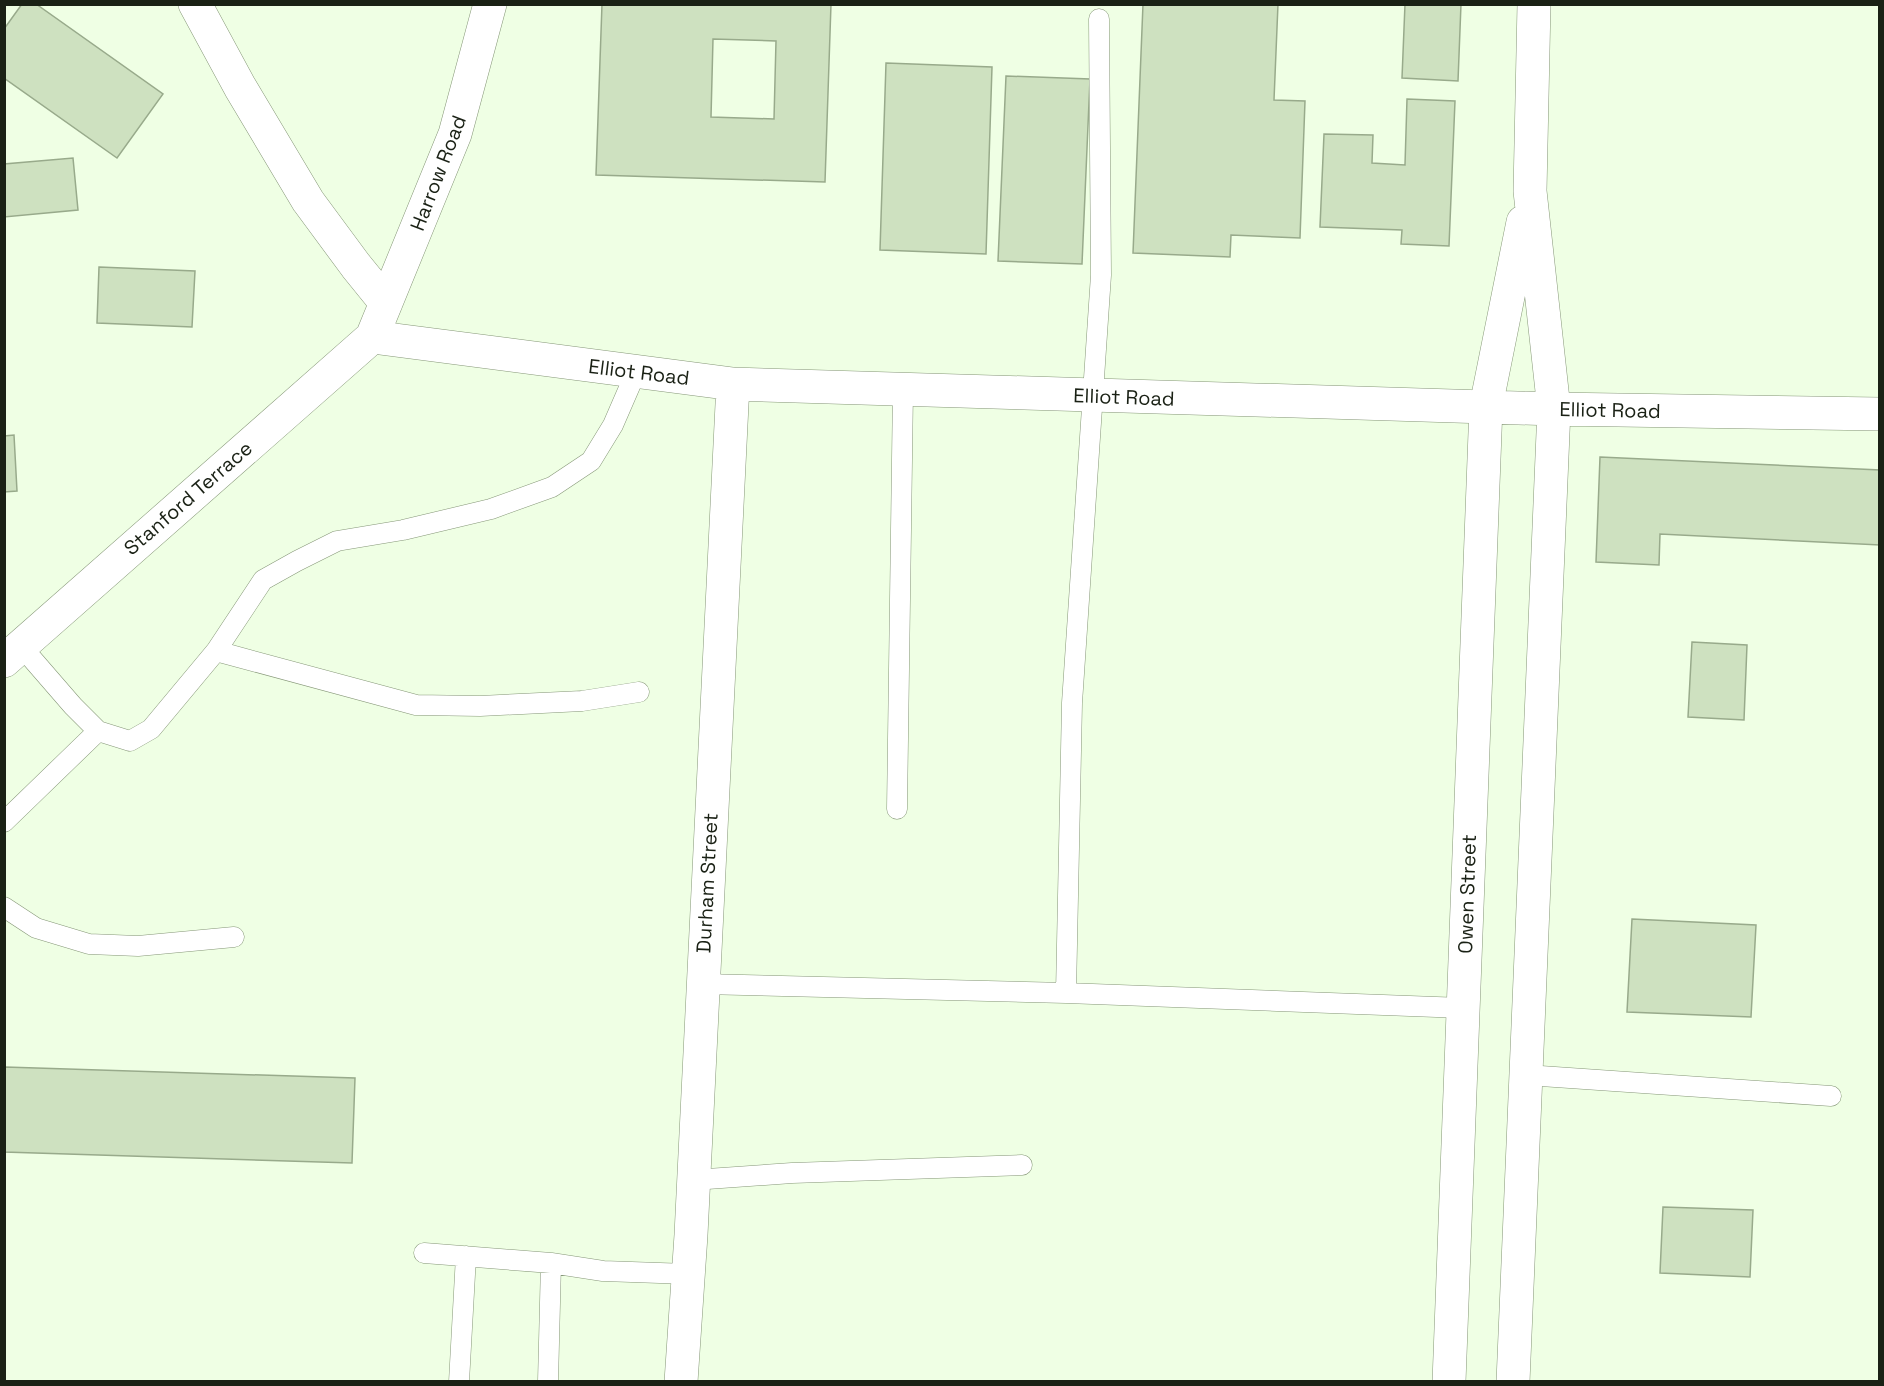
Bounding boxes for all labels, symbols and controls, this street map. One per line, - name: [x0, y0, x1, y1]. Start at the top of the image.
- street label: Harrow Road: [404, 112, 472, 234]
- street label: Elliot Road: [587, 353, 691, 391]
- street label: Elliot Road: [1073, 382, 1175, 412]
- street label: Elliot Road: [1559, 396, 1661, 424]
- street label: Stanford Terrace: [118, 435, 258, 561]
- street label: Durham Street: [690, 812, 724, 954]
- street label: Owen Street: [1452, 834, 1482, 954]

